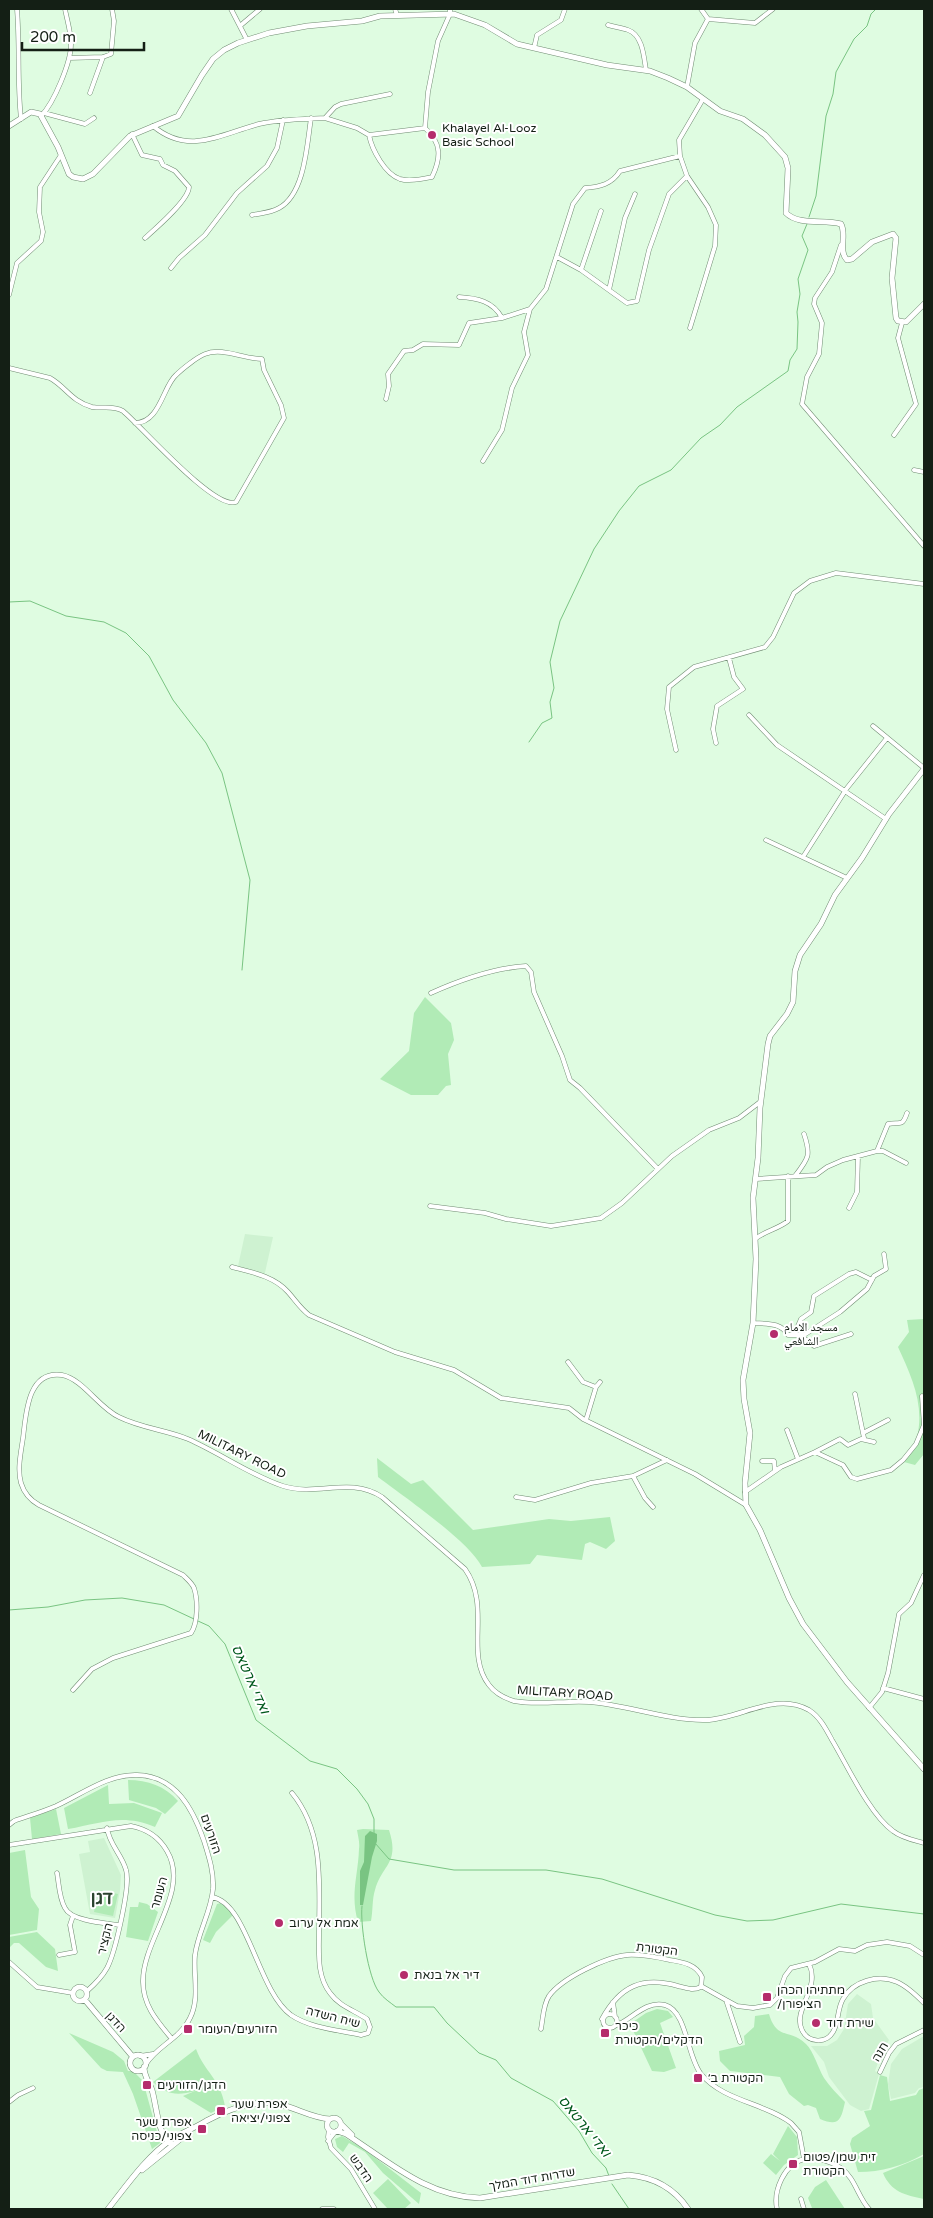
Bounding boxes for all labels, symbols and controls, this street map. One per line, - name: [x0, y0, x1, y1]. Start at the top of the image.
- scale bar: [22, 20, 145, 52]
- text: 200 m: [30, 28, 76, 46]
- place label: Khalayel Al-Looz Basic School: [442, 121, 537, 149]
- marker: Khalayel Al-Looz Basic School: [426, 129, 438, 141]
- place label: مسجد الامام الشافعي: [784, 1320, 838, 1351]
- marker: مسجد الامام الشافعي: [768, 1328, 780, 1340]
- street label: MILITARY ROAD: [196, 1427, 288, 1481]
- water label: ואדי ארטאס: [228, 1642, 274, 1718]
- street label: MILITARY ROAD: [516, 1683, 614, 1703]
- street label: הזורעים: [198, 1812, 224, 1856]
- street label: העומר: [148, 1875, 170, 1911]
- district label: דגן: [91, 1887, 114, 1909]
- place label: אמת אל ערוב: [289, 1916, 359, 1930]
- marker: אמת אל ערוב: [273, 1917, 285, 1929]
- street label: הקציר: [94, 1921, 116, 1957]
- street label: הקטורת: [635, 1939, 679, 1959]
- place label: דיר אל בנאת: [414, 1968, 480, 1982]
- marker: דיר אל בנאת: [398, 1969, 410, 1981]
- place label: מתתיהו הכהן /הציפורן: [777, 1983, 845, 2011]
- marker: מתתיהו הכהן /הציפורן: [761, 1991, 773, 2003]
- street label: שיח השדה: [304, 2003, 362, 2031]
- street label: הדגן: [103, 2009, 129, 2035]
- place label: שירת דוד: [826, 2016, 874, 2030]
- marker: שירת דוד: [810, 2017, 822, 2029]
- place label: כיכר הדקלים/הקטורת: [615, 2019, 703, 2047]
- place label: הזורעים/העומר: [198, 2022, 278, 2036]
- marker: הזורעים/העומר: [182, 2023, 194, 2035]
- marker: כיכר הדקלים/הקטורת: [599, 2027, 611, 2039]
- street label: חנה: [869, 2040, 891, 2064]
- place label: הקטורת ב׳: [708, 2071, 763, 2085]
- marker: הקטורת ב׳: [692, 2072, 704, 2084]
- place label: הדגן/הזורעים: [157, 2078, 226, 2092]
- marker: הדגן/הזורעים: [141, 2079, 153, 2091]
- water label: ואדי ארטאס: [555, 2092, 615, 2161]
- place label: אפרת שער צפוני/יציאה: [231, 2097, 291, 2125]
- marker: אפרת שער צפוני/יציאה: [215, 2105, 227, 2117]
- place label: אפרת שער צפוני/כניסה: [131, 2115, 192, 2143]
- marker: אפרת שער צפוני/כניסה: [196, 2123, 208, 2135]
- place label: זית שמן/פטום הקטורת: [803, 2150, 876, 2178]
- street label: הדבש: [346, 2151, 376, 2185]
- marker: זית שמן/פטום הקטורת: [787, 2158, 799, 2170]
- street label: שדרות דוד המלך: [488, 2165, 576, 2193]

